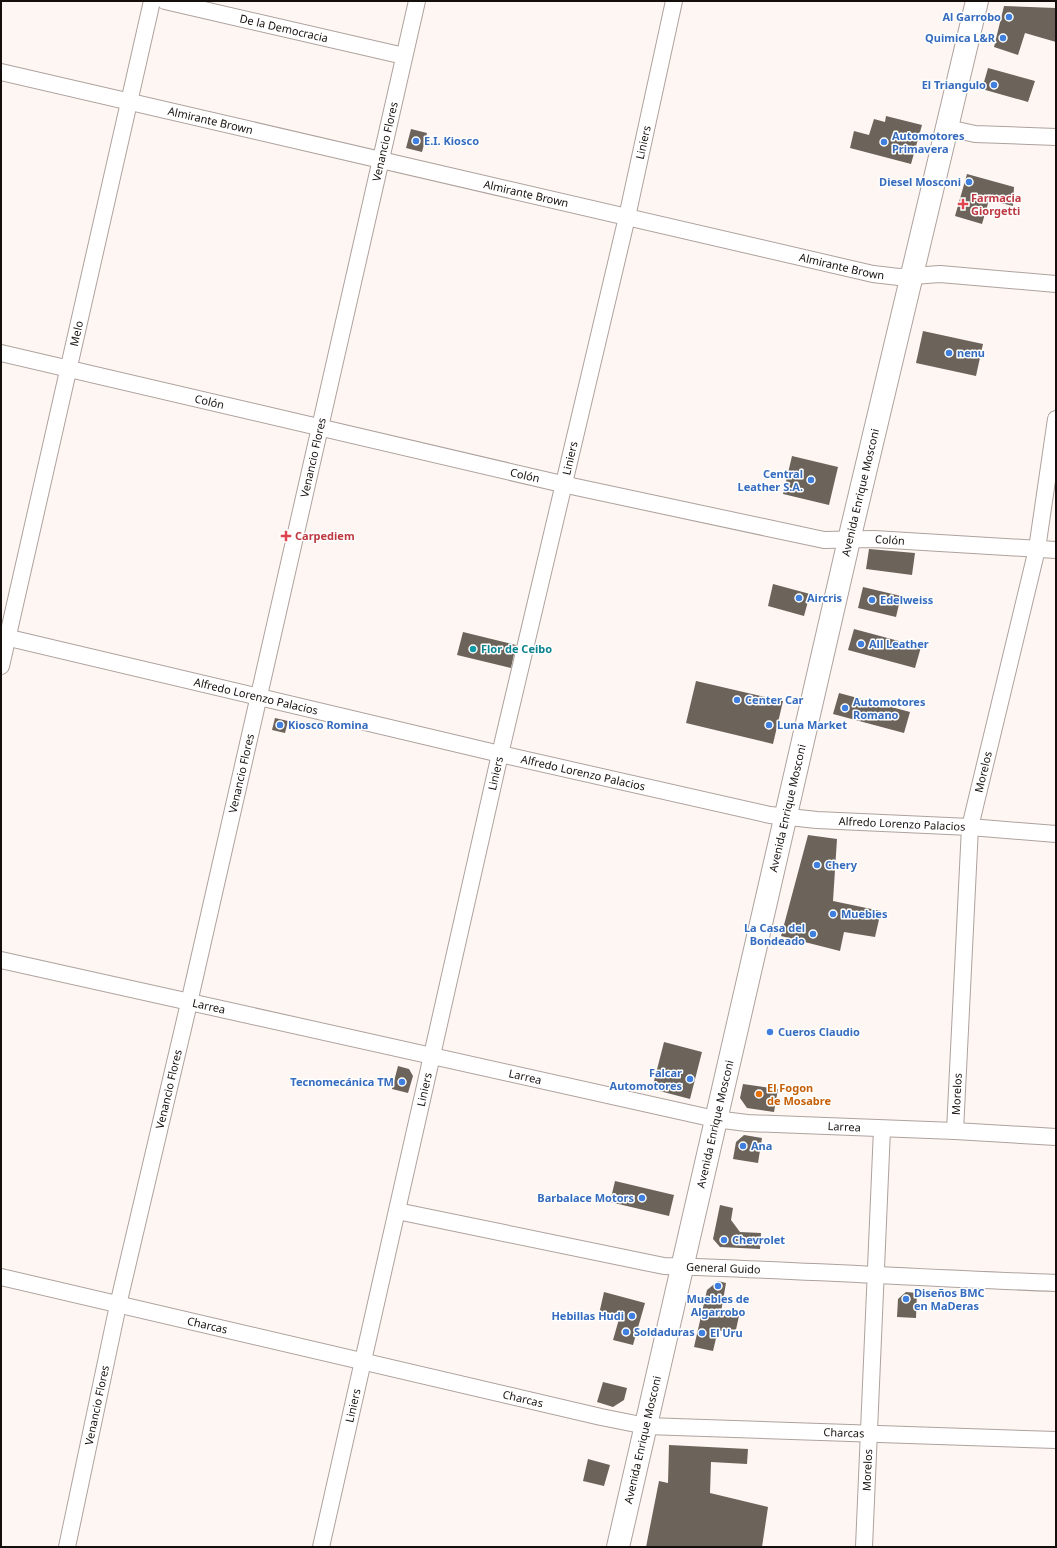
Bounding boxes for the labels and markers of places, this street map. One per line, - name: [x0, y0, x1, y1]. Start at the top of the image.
- place label: Al Garrobo: [942, 9, 1001, 24]
- marker: Al Garrobo: [1004, 12, 1014, 22]
- place label: Quimica L&R: [925, 30, 996, 45]
- marker: Quimica L&R: [998, 33, 1008, 43]
- place label: El Triangulo: [922, 77, 986, 92]
- marker: El Triangulo: [989, 80, 999, 90]
- place label: Automotores Primavera: [892, 128, 965, 156]
- place label: E.I. Kiosco: [424, 133, 479, 148]
- marker: E.I. Kiosco: [411, 136, 421, 146]
- marker: Automotores Primavera: [879, 137, 889, 147]
- place label: Diesel Mosconi: [879, 174, 961, 189]
- marker: Diesel Mosconi: [964, 177, 974, 187]
- place label: Farmacia Giorgetti: [971, 190, 1021, 218]
- marker: Farmacia Giorgetti: [958, 199, 968, 209]
- place label: nenu: [957, 345, 985, 360]
- marker: nenu: [944, 348, 954, 358]
- place label: Central Leather S.A.: [738, 466, 803, 494]
- marker: Central Leather S.A.: [806, 475, 816, 485]
- place label: Carpediem: [295, 528, 355, 543]
- marker: Carpediem: [280, 530, 292, 542]
- place label: Aircris: [807, 590, 842, 605]
- place label: Edelweiss: [880, 592, 934, 607]
- marker: Aircris: [794, 593, 804, 603]
- marker: Edelweiss: [867, 595, 877, 605]
- place label: All Leather: [869, 636, 929, 651]
- marker: All Leather: [856, 639, 866, 649]
- place label: Flor de Ceibo: [481, 641, 552, 656]
- marker: Flor de Ceibo: [468, 644, 478, 654]
- place label: Center Car: [745, 692, 804, 707]
- place label: Automotores Romano: [853, 694, 926, 722]
- marker: Center Car: [732, 695, 742, 705]
- marker: Automotores Romano: [840, 703, 850, 713]
- place label: Kiosco Romina: [288, 717, 368, 732]
- place label: Luna Market: [777, 717, 847, 732]
- marker: Kiosco Romina: [275, 720, 285, 730]
- marker: Luna Market: [764, 720, 774, 730]
- place label: Chery: [825, 857, 858, 872]
- marker: Chery: [812, 860, 822, 870]
- place label: Muebles: [841, 906, 888, 921]
- marker: Muebles: [828, 909, 838, 919]
- place label: La Casa del Bondeado: [744, 920, 805, 948]
- marker: La Casa del Bondeado: [808, 929, 818, 939]
- place label: Cueros Claudio: [778, 1024, 860, 1039]
- marker: Cueros Claudio: [765, 1027, 775, 1037]
- place label: Falcar Automotores: [610, 1065, 682, 1093]
- place label: Tecnomecánica TM: [290, 1074, 394, 1089]
- marker: Falcar Automotores: [685, 1074, 695, 1084]
- marker: Tecnomecánica TM: [397, 1077, 407, 1087]
- place label: El Fogon de Mosabre: [767, 1080, 831, 1108]
- marker: El Fogon de Mosabre: [754, 1089, 764, 1099]
- place label: Ana: [751, 1138, 772, 1153]
- marker: Ana: [738, 1141, 748, 1151]
- place label: Barbalace Motors: [537, 1190, 634, 1205]
- marker: Barbalace Motors: [637, 1193, 647, 1203]
- place label: Chevrolet: [732, 1232, 785, 1247]
- marker: Chevrolet: [719, 1235, 729, 1245]
- marker: Muebles de Algarrobo: [713, 1281, 723, 1291]
- place label: Diseños BMC en MaDeras: [914, 1285, 985, 1313]
- place label: Muebles de Algarrobo: [687, 1291, 750, 1319]
- marker: Diseños BMC en MaDeras: [901, 1294, 911, 1304]
- place label: Hebillas Hudi: [551, 1308, 624, 1323]
- marker: Hebillas Hudi: [627, 1311, 637, 1321]
- place label: Soldaduras: [634, 1324, 695, 1339]
- place label: El Uru: [710, 1325, 743, 1340]
- marker: Soldaduras: [621, 1327, 631, 1337]
- marker: El Uru: [697, 1328, 707, 1338]

